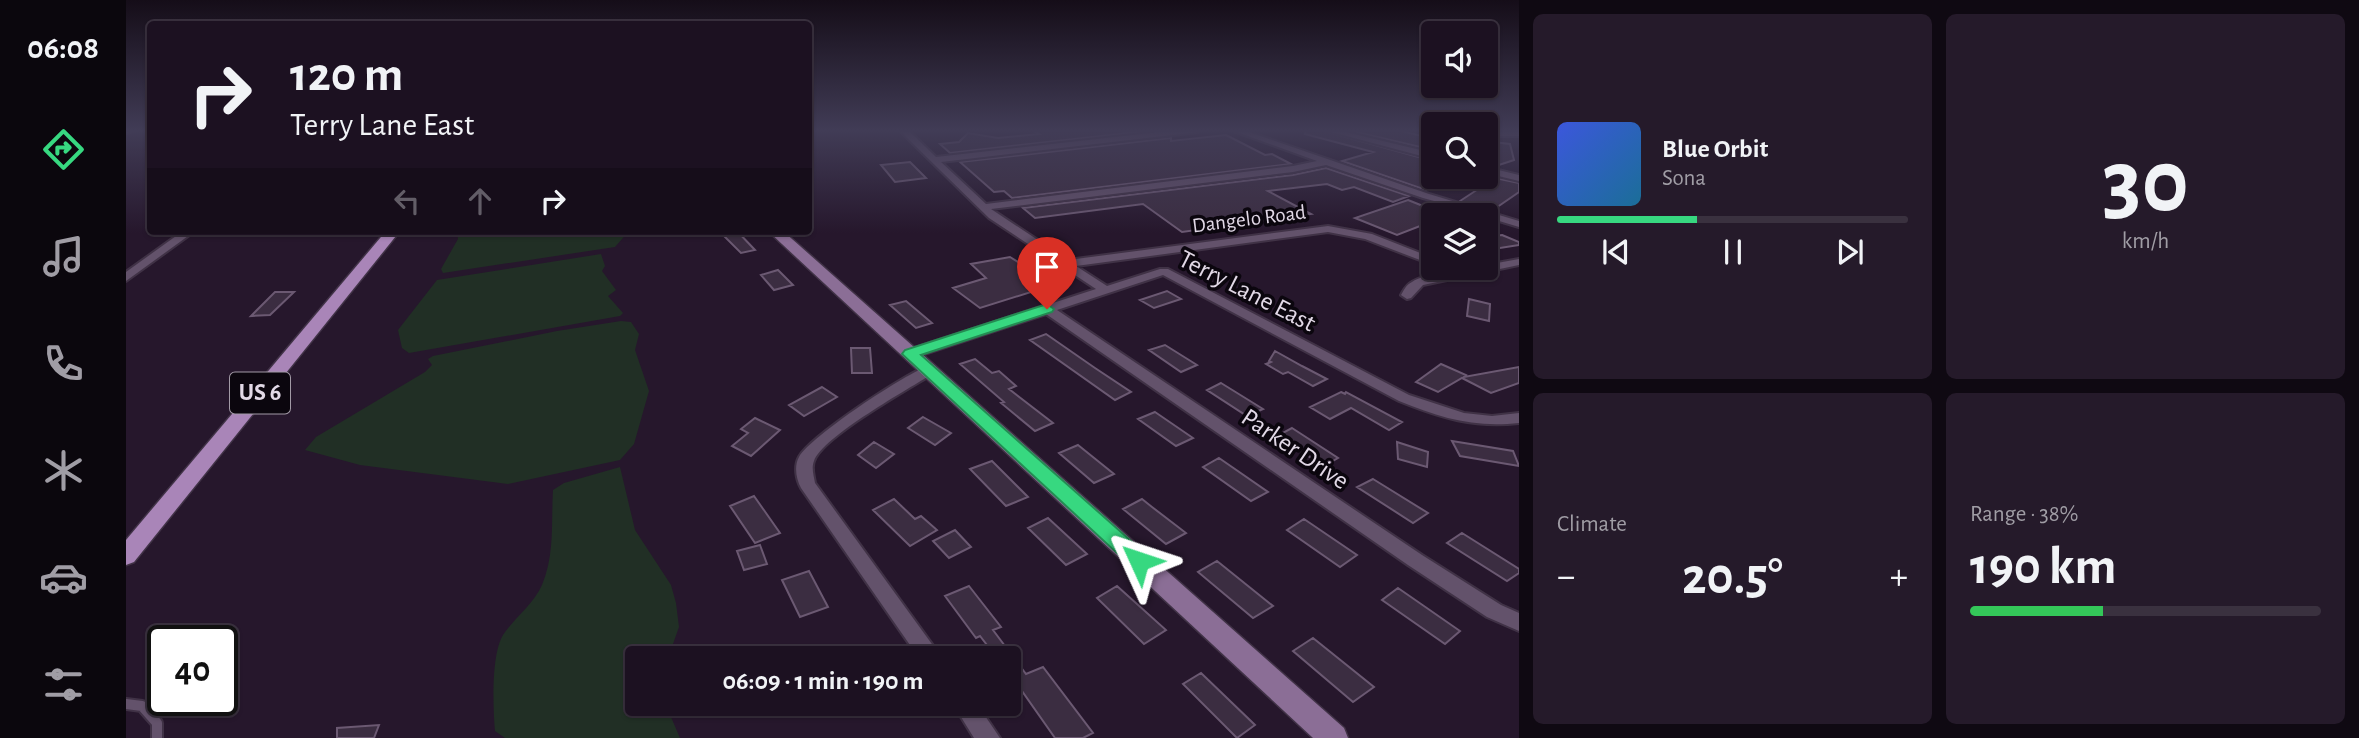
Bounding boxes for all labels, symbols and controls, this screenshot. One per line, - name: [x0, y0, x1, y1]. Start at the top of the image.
- map controls: [1421, 21, 1498, 280]
- button: sound: [1421, 21, 1498, 98]
- text: 06:08: [27, 32, 99, 64]
- icon: right: [175, 49, 266, 140]
- text: 120 m: [290, 51, 403, 100]
- text: Terry Lane East: [290, 109, 474, 141]
- button: search: [1421, 112, 1498, 189]
- icon: directions: [39, 125, 88, 174]
- text: Blue Orbit: [1662, 136, 1768, 162]
- text: 30: [2102, 137, 2189, 228]
- text: Sona: [1662, 167, 1706, 190]
- icon: left: [388, 182, 426, 220]
- icon: ahead: [461, 182, 499, 220]
- icon: right: [534, 182, 572, 220]
- street label: Dangelo Road: [1191, 202, 1307, 236]
- button: layers: [1421, 203, 1498, 280]
- text: km/h: [2122, 230, 2169, 253]
- icon: music: [39, 232, 88, 281]
- icon: previous: [1597, 233, 1635, 271]
- icon: pause: [1714, 233, 1752, 271]
- icon: next: [1831, 233, 1869, 271]
- pin: [1017, 237, 1077, 309]
- street label: Terry Lane East: [1174, 245, 1320, 337]
- icon: arrive: [1028, 248, 1066, 286]
- icon: phone: [39, 339, 88, 388]
- road number: US 6: [230, 372, 290, 414]
- street label: Parker Drive: [1237, 404, 1353, 494]
- icon: climate: [39, 446, 88, 495]
- text: Range · 38%: [1970, 503, 2079, 526]
- text: Climate: [1557, 513, 1627, 536]
- position arrow: [1102, 524, 1176, 598]
- text: 190 km: [1970, 541, 2116, 593]
- text: 20.5°: [1682, 551, 1783, 603]
- icon: car: [39, 553, 88, 602]
- text: −: [1557, 558, 1575, 596]
- text: +: [1890, 558, 1908, 596]
- speed limit sign: 40: [147, 625, 238, 716]
- icon: filters: [39, 660, 88, 709]
- text: 06:09 · 1 min · 190 m: [723, 668, 923, 694]

